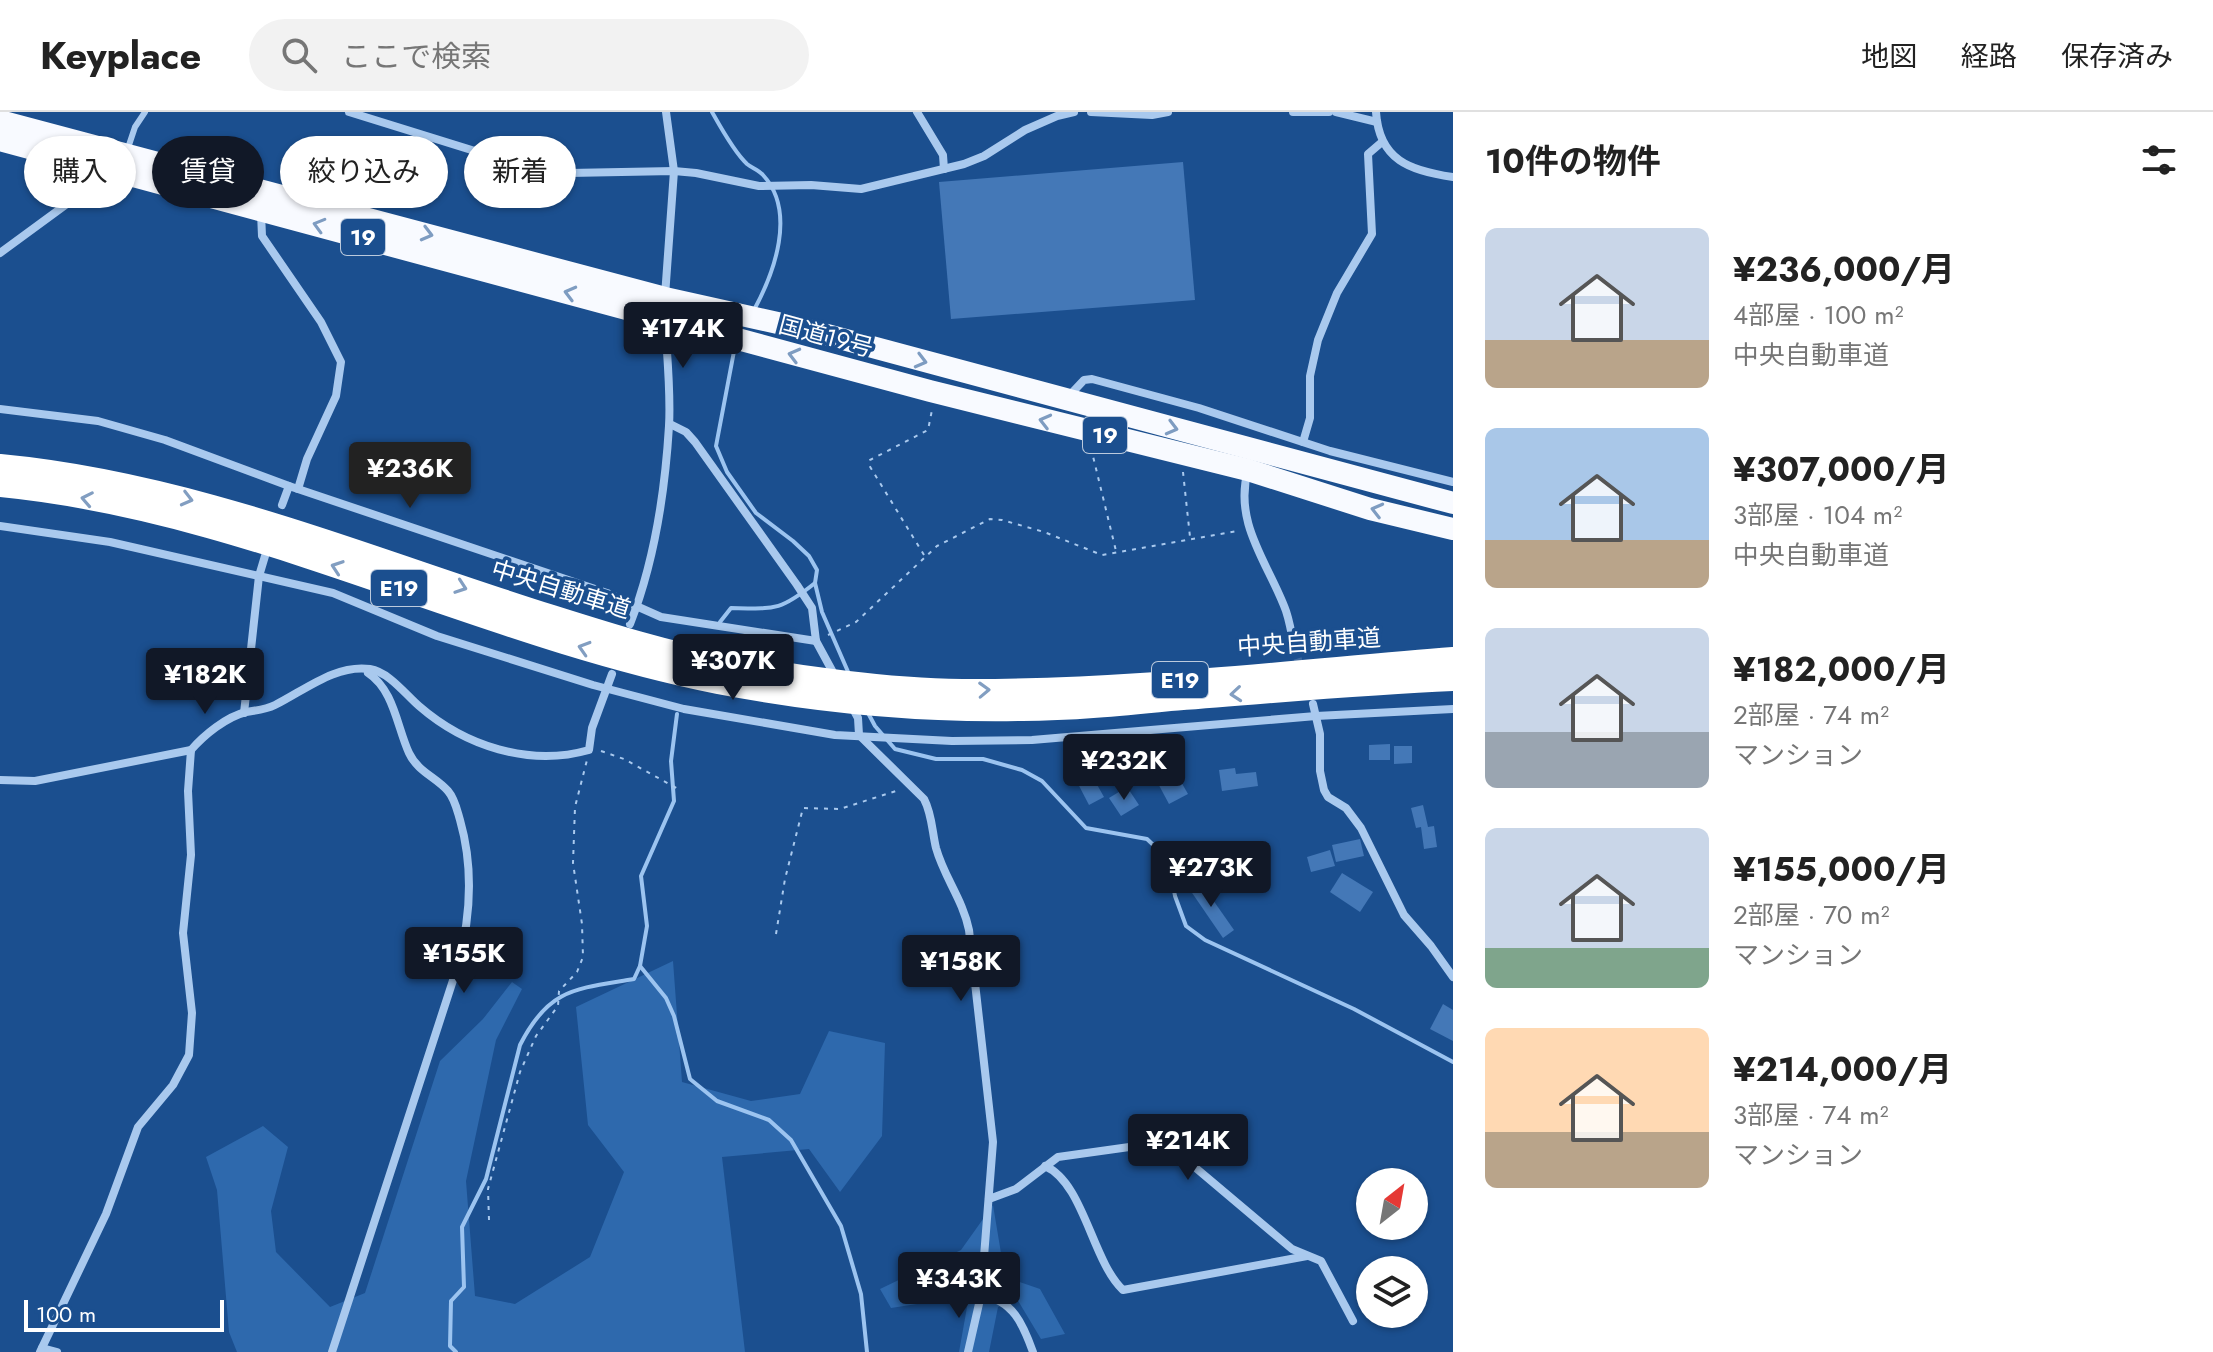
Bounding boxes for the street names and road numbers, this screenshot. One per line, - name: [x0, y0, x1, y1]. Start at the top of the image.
- road number: 19: [341, 219, 385, 255]
- street label: 国道19号: [775, 307, 877, 365]
- road number: 19: [1083, 417, 1127, 453]
- street label: 中央自動車道: [487, 551, 635, 627]
- road number: E19: [371, 570, 427, 606]
- street label: 中央自動車道: [1236, 620, 1382, 664]
- road number: E19: [1152, 662, 1208, 698]

